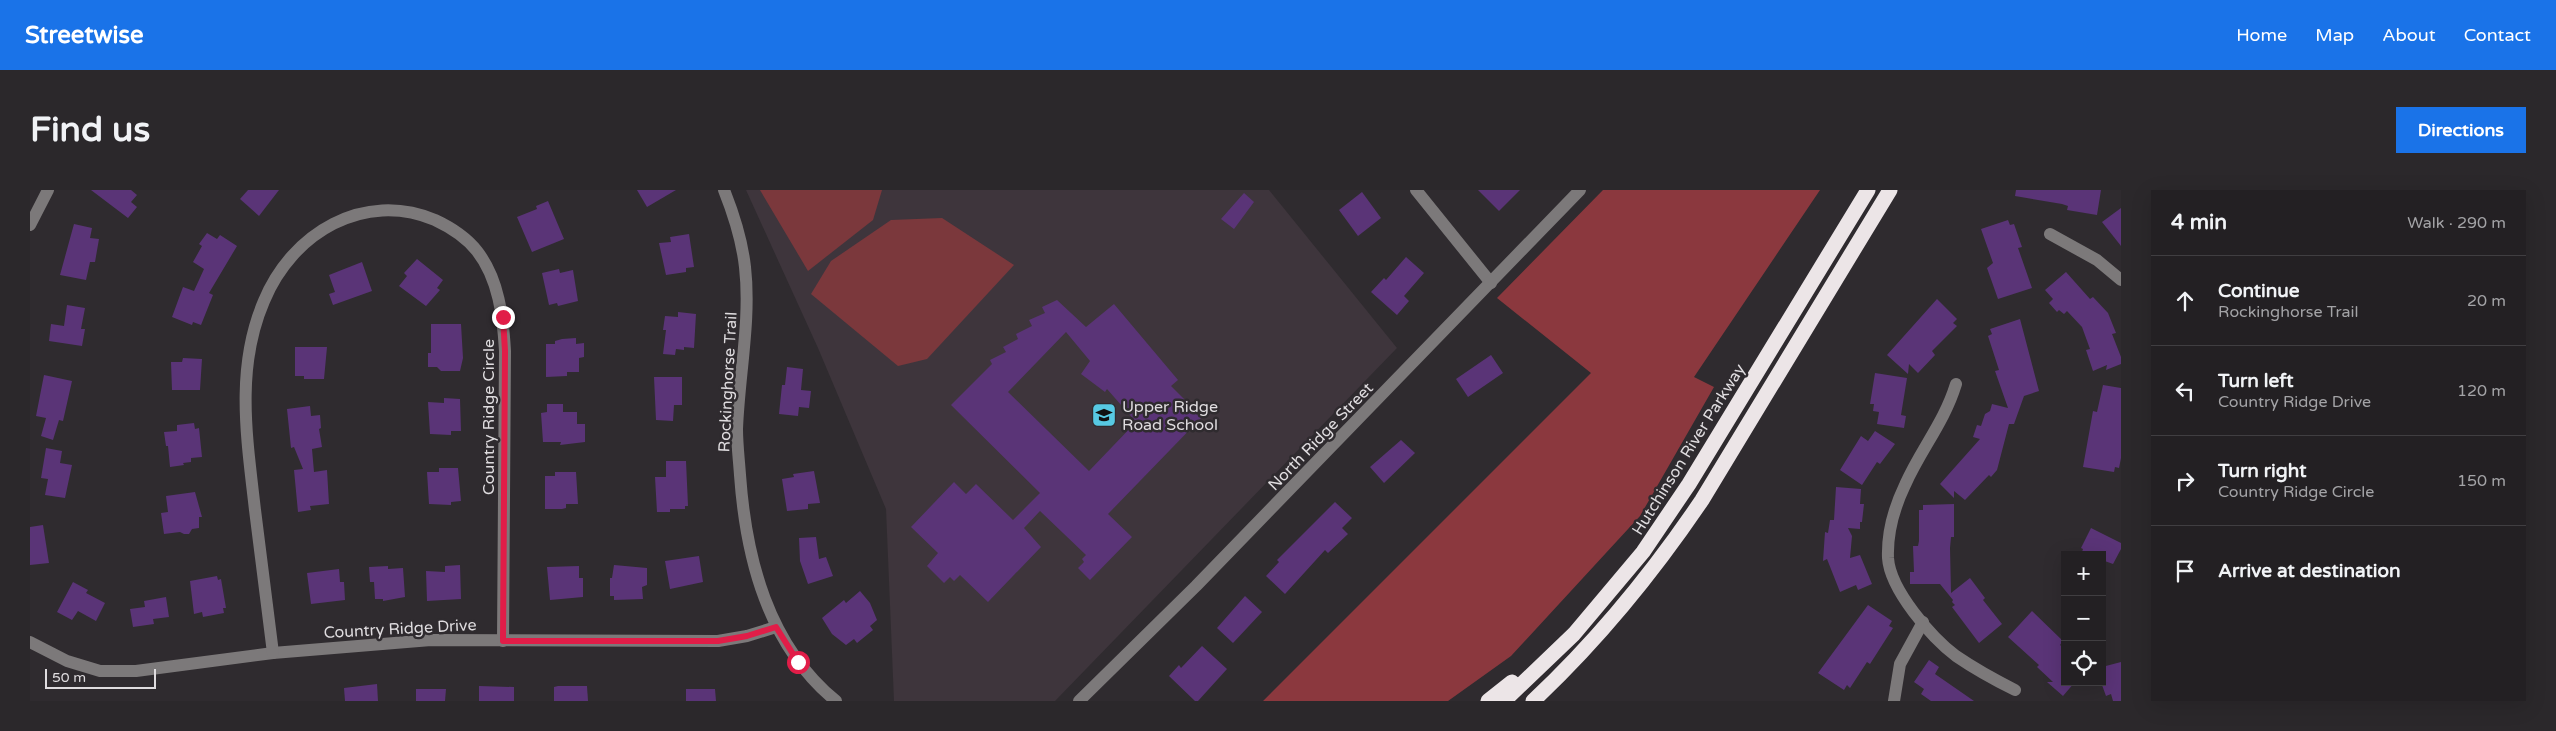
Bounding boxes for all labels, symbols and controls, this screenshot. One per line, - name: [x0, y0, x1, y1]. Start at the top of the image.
- text: Streetwise: [25, 21, 144, 50]
- text: Home: [2236, 24, 2287, 46]
- text: Map: [2315, 24, 2354, 46]
- text: About: [2382, 24, 2436, 46]
- text: Contact: [2464, 24, 2531, 46]
- button: Directions: [2396, 107, 2526, 153]
- text: Find us: [30, 109, 150, 151]
- text: 4 min: [2171, 210, 2227, 235]
- text: Walk · 290 m: [2407, 213, 2506, 233]
- text: Continue: [2218, 280, 2300, 302]
- icon: ahead: [2171, 287, 2199, 315]
- text: 20 m: [2467, 291, 2506, 311]
- text: Rockinghorse Trail: [2218, 302, 2359, 322]
- route end: [492, 306, 515, 329]
- street label: Rockinghorse Trail: [714, 311, 742, 453]
- street label: Country Ridge Circle: [479, 339, 499, 495]
- street label: Hutchinson River Parkway: [1628, 360, 1750, 539]
- text: Turn left: [2218, 370, 2294, 392]
- icon: left: [2171, 377, 2199, 405]
- street label: North Ridge Street: [1264, 378, 1378, 495]
- text: 120 m: [2457, 381, 2506, 401]
- text: Country Ridge Drive: [2218, 392, 2371, 412]
- place label: Upper Ridge Road School: [1122, 397, 1218, 435]
- school or university icon: Upper Ridge Road School: [1091, 402, 1117, 428]
- text: Turn right: [2218, 460, 2306, 482]
- icon: right: [2171, 467, 2199, 495]
- text: 150 m: [2457, 471, 2506, 491]
- text: Country Ridge Circle: [2218, 482, 2374, 502]
- map controls: [2061, 551, 2106, 686]
- button: +: [2061, 551, 2106, 596]
- icon: arrive: [2171, 557, 2199, 585]
- text: Arrive at destination: [2218, 560, 2401, 582]
- button: −: [2061, 596, 2106, 641]
- street label: Country Ridge Drive: [323, 615, 477, 643]
- button: locate: [2061, 641, 2106, 686]
- route start: [787, 651, 810, 674]
- scale bar: [45, 666, 156, 689]
- text: 50 m: [52, 669, 86, 686]

